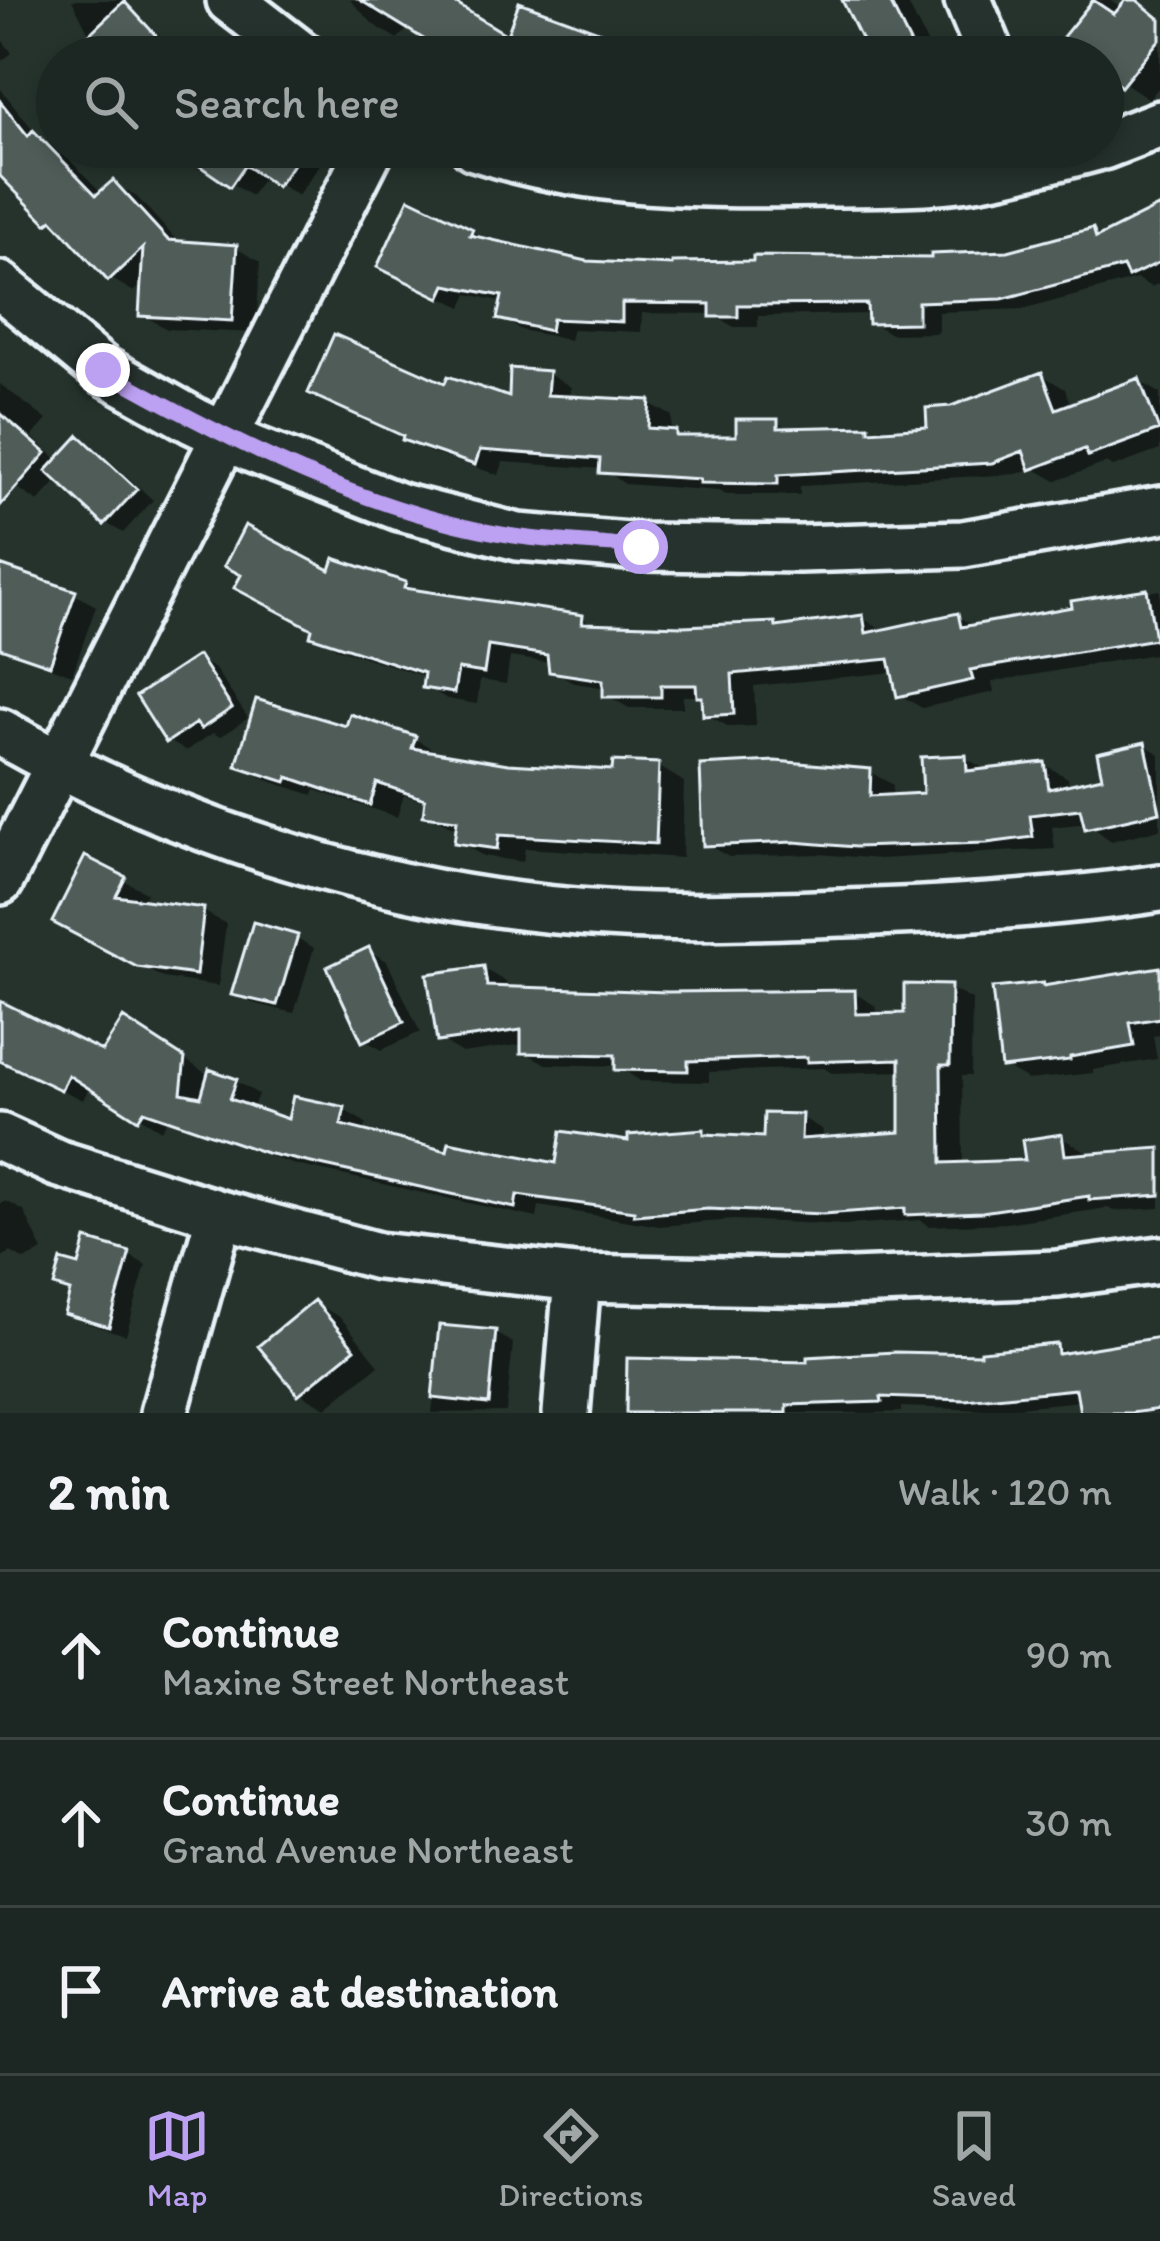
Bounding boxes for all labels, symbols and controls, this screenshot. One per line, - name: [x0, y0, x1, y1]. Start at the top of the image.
- search box: [36, 36, 1124, 168]
- icon: search: [78, 69, 144, 135]
- text: Search here: [174, 75, 400, 129]
- route end: [76, 343, 130, 397]
- route start: [614, 520, 668, 574]
- text: 2 min: [48, 1461, 169, 1522]
- text: Walk · 120 m: [898, 1468, 1112, 1515]
- text: Continue: [162, 1604, 340, 1658]
- icon: ahead: [48, 1622, 114, 1688]
- text: 90 m: [1026, 1631, 1112, 1678]
- text: Maxine Street Northeast: [162, 1658, 569, 1705]
- text: Continue: [162, 1772, 340, 1826]
- icon: ahead: [48, 1790, 114, 1856]
- text: 30 m: [1025, 1799, 1112, 1846]
- text: Grand Avenue Northeast: [162, 1826, 574, 1873]
- icon: arrive: [48, 1958, 114, 2024]
- text: Arrive at destination: [162, 1964, 558, 2018]
- tab: Map: [144, 2103, 210, 2214]
- tab: Directions: [498, 2103, 643, 2214]
- tab: Saved: [932, 2103, 1016, 2214]

